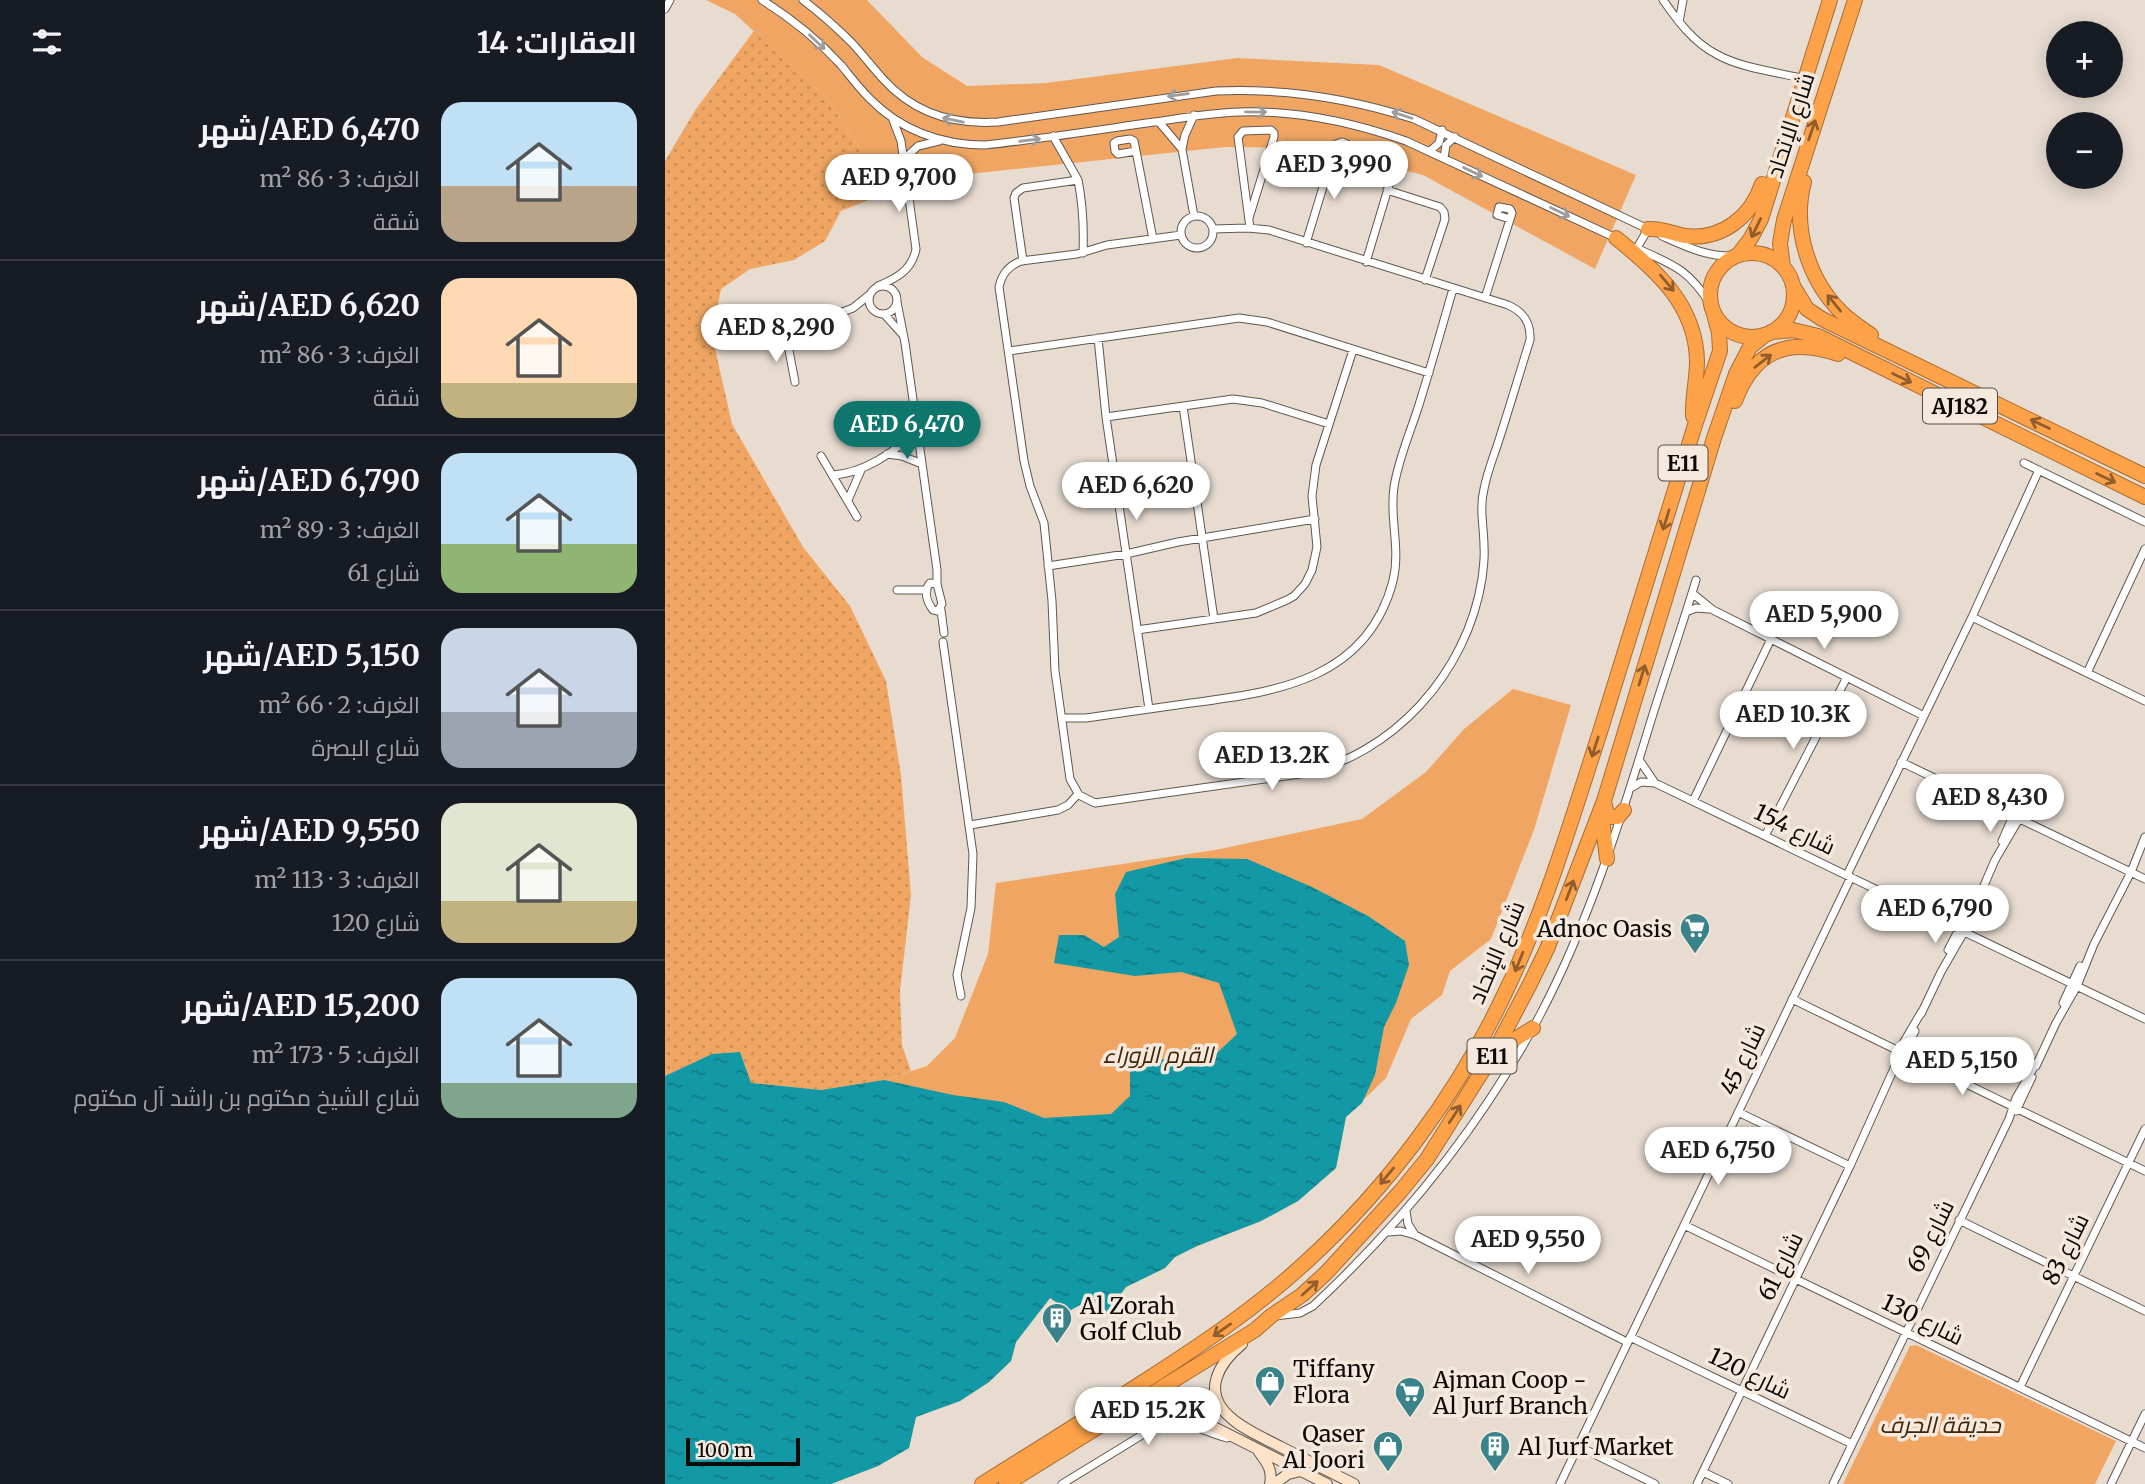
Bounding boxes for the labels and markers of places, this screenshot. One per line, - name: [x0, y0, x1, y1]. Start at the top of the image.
- pin: AED 3,990: [1254, 142, 1414, 201]
- pin: AED 9,700: [819, 154, 979, 214]
- pin: AED 8,290: [696, 304, 856, 364]
- pin: AED 6,470: [827, 402, 987, 461]
- pin: AED 6,620: [1056, 462, 1216, 522]
- pin: AED 5,900: [1744, 592, 1904, 651]
- pin: AED 10.3K: [1713, 692, 1873, 751]
- pin: AED 13.2K: [1192, 732, 1352, 792]
- pin: AED 8,430: [1910, 774, 2070, 834]
- pin: AED 6,790: [1855, 886, 2015, 945]
- supermarket icon: Adnoc Oasis: [1678, 911, 1712, 955]
- place label: Adnoc Oasis: [1536, 914, 1672, 943]
- pin: AED 5,150: [1882, 1038, 2042, 1097]
- pin: AED 6,750: [1638, 1128, 1798, 1187]
- pin: AED 9,550: [1448, 1216, 1608, 1276]
- place label: Al Zorah Golf Club: [1079, 1291, 1181, 1346]
- building icon: Al Zorah Golf Club: [1040, 1301, 1074, 1345]
- place label: Tiffany Flora: [1293, 1354, 1375, 1409]
- shop icon: Tiffany Flora: [1253, 1364, 1287, 1408]
- place label: Ajman Coop - Al Jurf Branch: [1432, 1365, 1588, 1420]
- supermarket icon: Ajman Coop - Al Jurf Branch: [1393, 1375, 1427, 1419]
- pin: AED 15.2K: [1068, 1388, 1228, 1447]
- place label: Qaser Al Joori: [1282, 1419, 1365, 1474]
- shop icon: Qaser Al Joori: [1371, 1429, 1405, 1473]
- building icon: Al Jurf Market: [1478, 1429, 1512, 1473]
- place label: Al Jurf Market: [1517, 1432, 1674, 1461]

